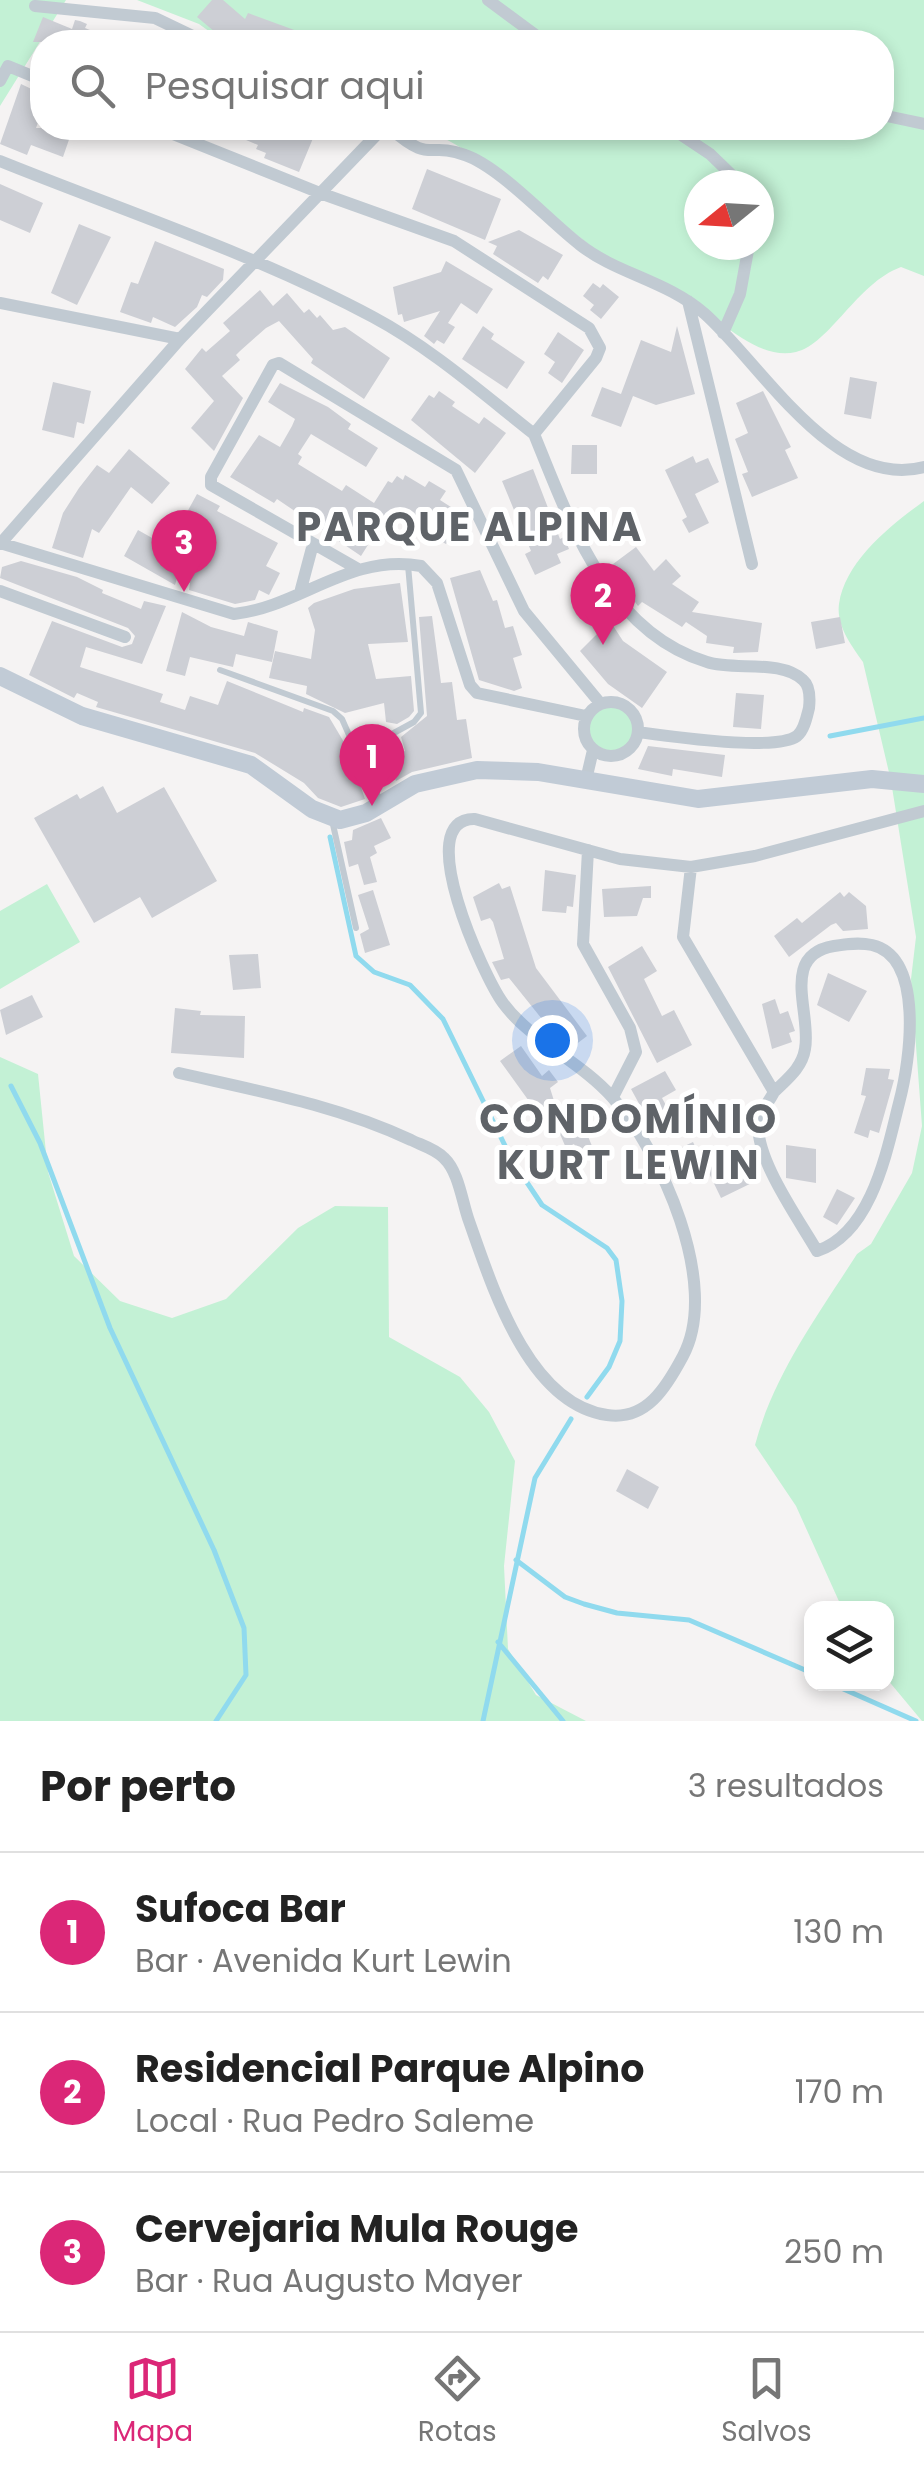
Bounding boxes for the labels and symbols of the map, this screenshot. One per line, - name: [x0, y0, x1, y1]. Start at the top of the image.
- north arrow: [684, 170, 774, 260]
- district label: PARQUE ALPINA: [296, 499, 644, 555]
- pin: 3: [152, 510, 216, 592]
- pin: 2: [570, 562, 636, 645]
- pin: 1: [340, 724, 404, 806]
- your location: [527, 1015, 578, 1066]
- district label: CONDOMÍNIO KURT LEWIN: [479, 1091, 779, 1193]

